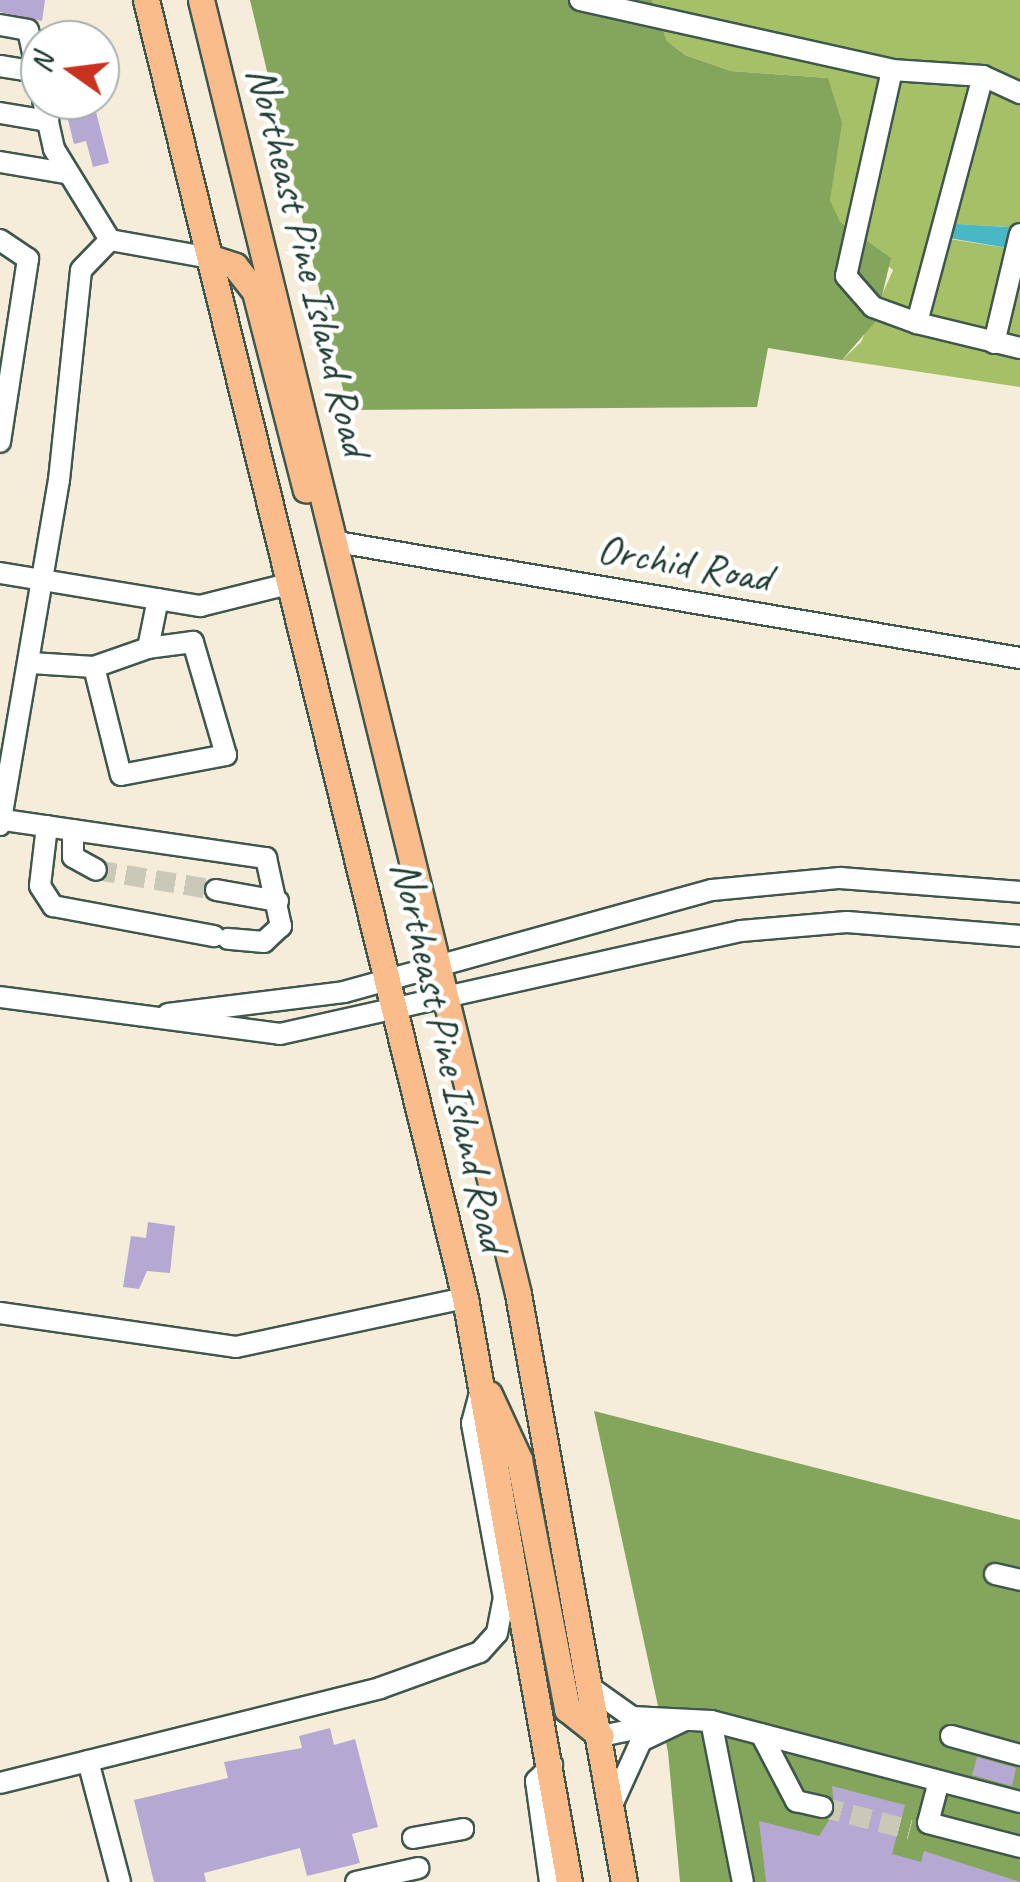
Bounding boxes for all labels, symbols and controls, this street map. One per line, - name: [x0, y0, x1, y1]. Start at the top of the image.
- north arrow: [20, 20, 120, 120]
- text: N: [23, 50, 61, 76]
- street label: Northeast Pine Island Road: [235, 61, 381, 461]
- street label: Orchid Road: [594, 524, 774, 604]
- street label: Northeast Pine Island Road: [379, 856, 519, 1256]

